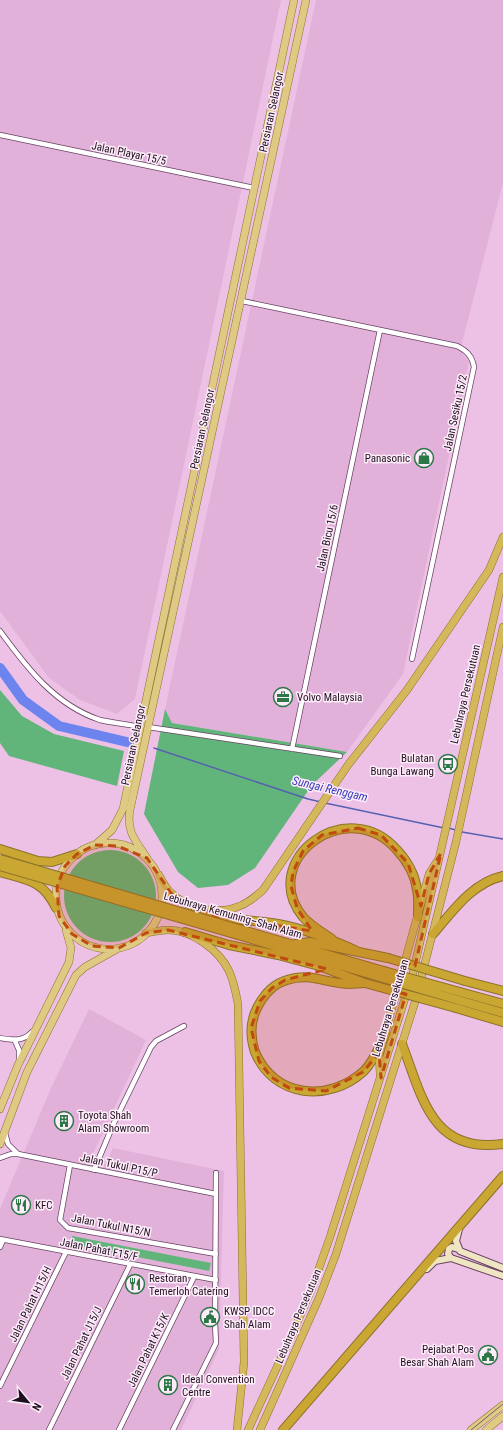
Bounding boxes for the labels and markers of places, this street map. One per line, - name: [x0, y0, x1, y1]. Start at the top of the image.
- shop icon: Panasonic: [413, 447, 435, 469]
- place label: Panasonic: [365, 452, 410, 465]
- office icon: Volvo Malaysia: [272, 686, 294, 708]
- place label: Volvo Malaysia: [297, 691, 362, 704]
- place label: Bulatan Bunga Lawang: [370, 752, 434, 778]
- bus stop icon: Bulatan Bunga Lawang: [437, 753, 459, 775]
- place label: Toyota Shah Alam Showroom: [78, 1109, 149, 1135]
- building icon: Toyota Shah Alam Showroom: [53, 1110, 75, 1132]
- restaurant icon: KFC: [10, 1194, 32, 1216]
- place label: KFC: [35, 1199, 53, 1212]
- place label: Restoran Temerloh Catering: [149, 1272, 229, 1298]
- restaurant icon: Restoran Temerloh Catering: [124, 1273, 146, 1295]
- place label: KWSP IDCC Shah Alam: [224, 1305, 274, 1331]
- public building icon: KWSP IDCC Shah Alam: [199, 1306, 221, 1328]
- place label: Pejabat Pos Besar Shah Alam: [400, 1343, 474, 1369]
- public building icon: Pejabat Pos Besar Shah Alam: [477, 1344, 499, 1366]
- place label: Ideal Convention Centre: [182, 1373, 255, 1399]
- building icon: Ideal Convention Centre: [157, 1374, 179, 1396]

